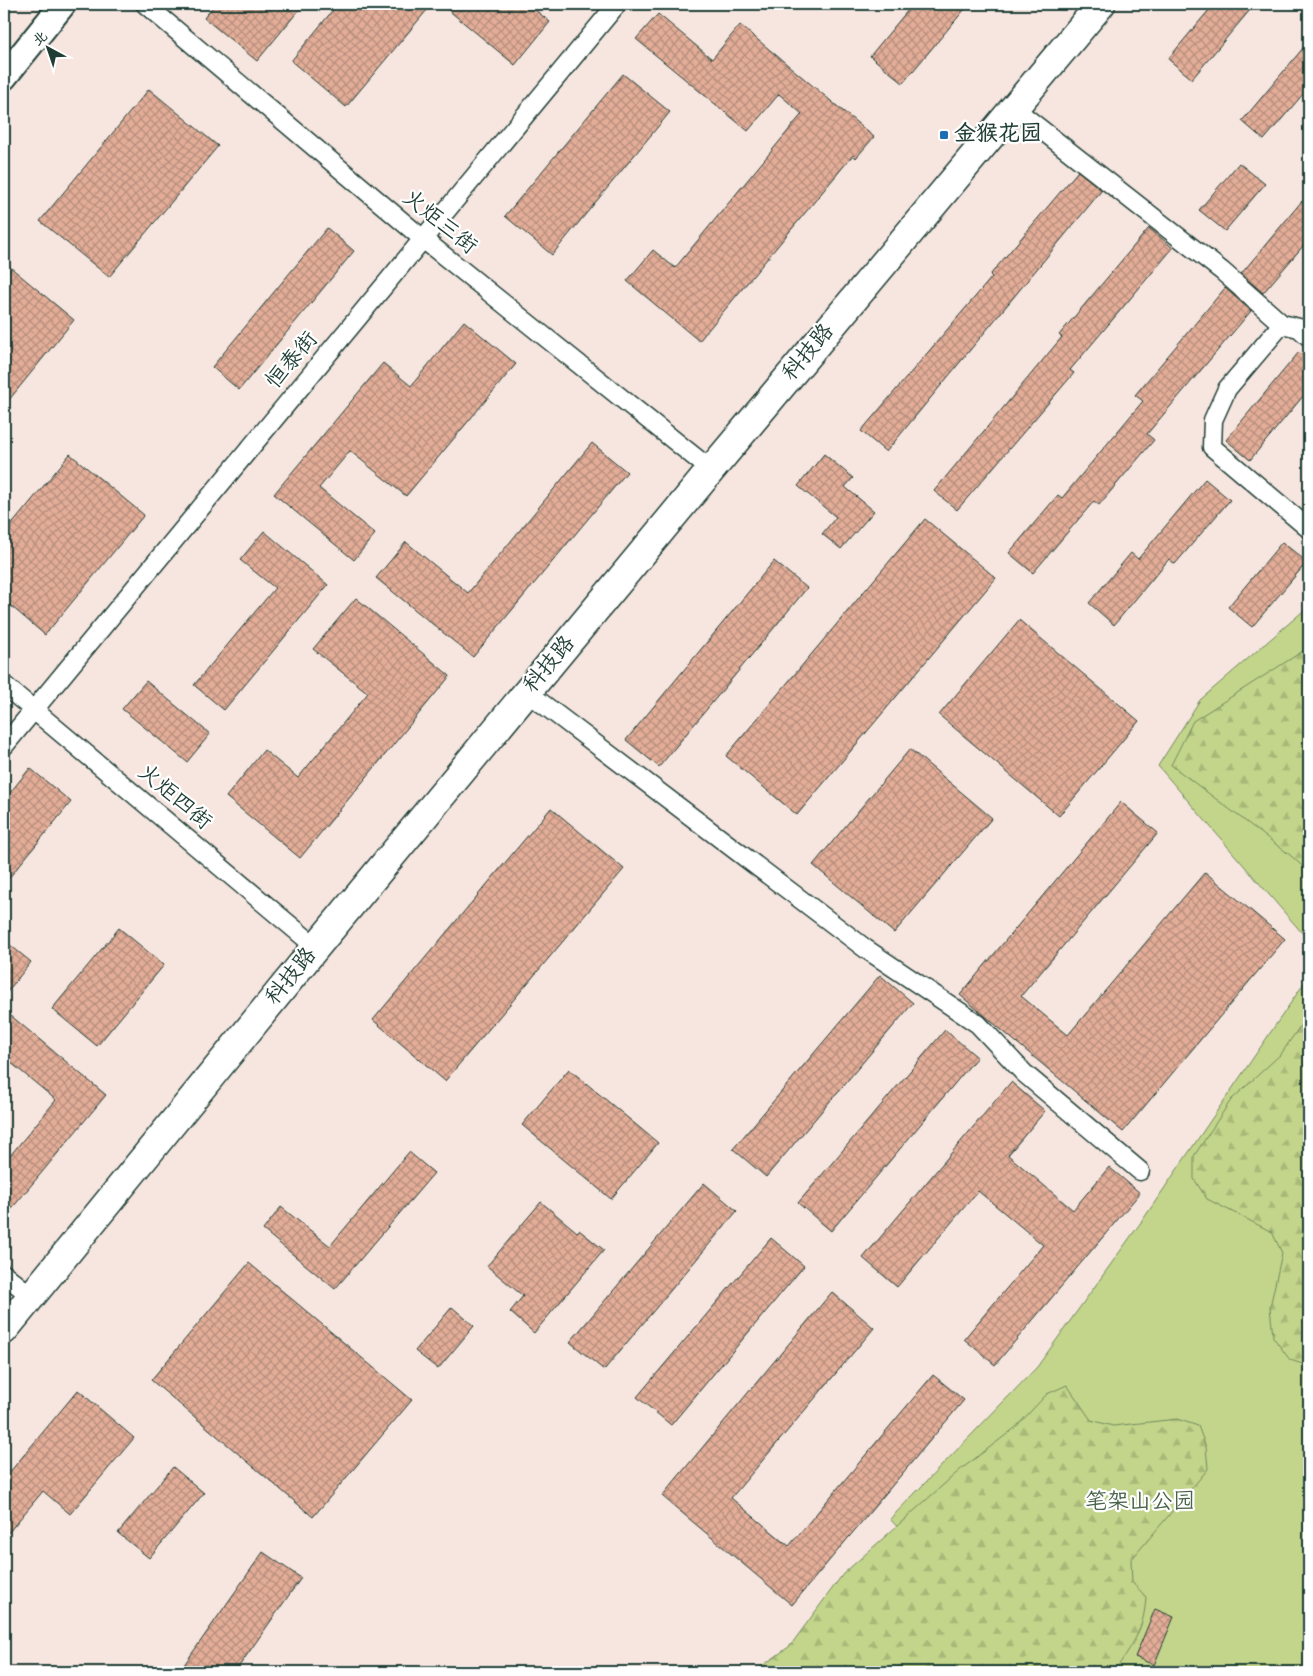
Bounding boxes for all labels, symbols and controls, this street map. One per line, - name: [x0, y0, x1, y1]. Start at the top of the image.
- north arrow: [22, 22, 72, 72]
- text: 北: [28, 27, 53, 52]
- place label: 金猴花园: [954, 119, 1042, 151]
- marker: 金猴花园: [938, 129, 950, 141]
- street label: 火炬三街: [395, 183, 483, 263]
- street label: 科技路: [776, 317, 842, 389]
- street label: 恒泰街: [260, 325, 326, 397]
- street label: 科技路: [517, 629, 583, 701]
- street label: 火炬四街: [130, 757, 218, 839]
- street label: 科技路: [259, 941, 325, 1013]
- park label: 笔架山公园: [1085, 1487, 1195, 1519]

